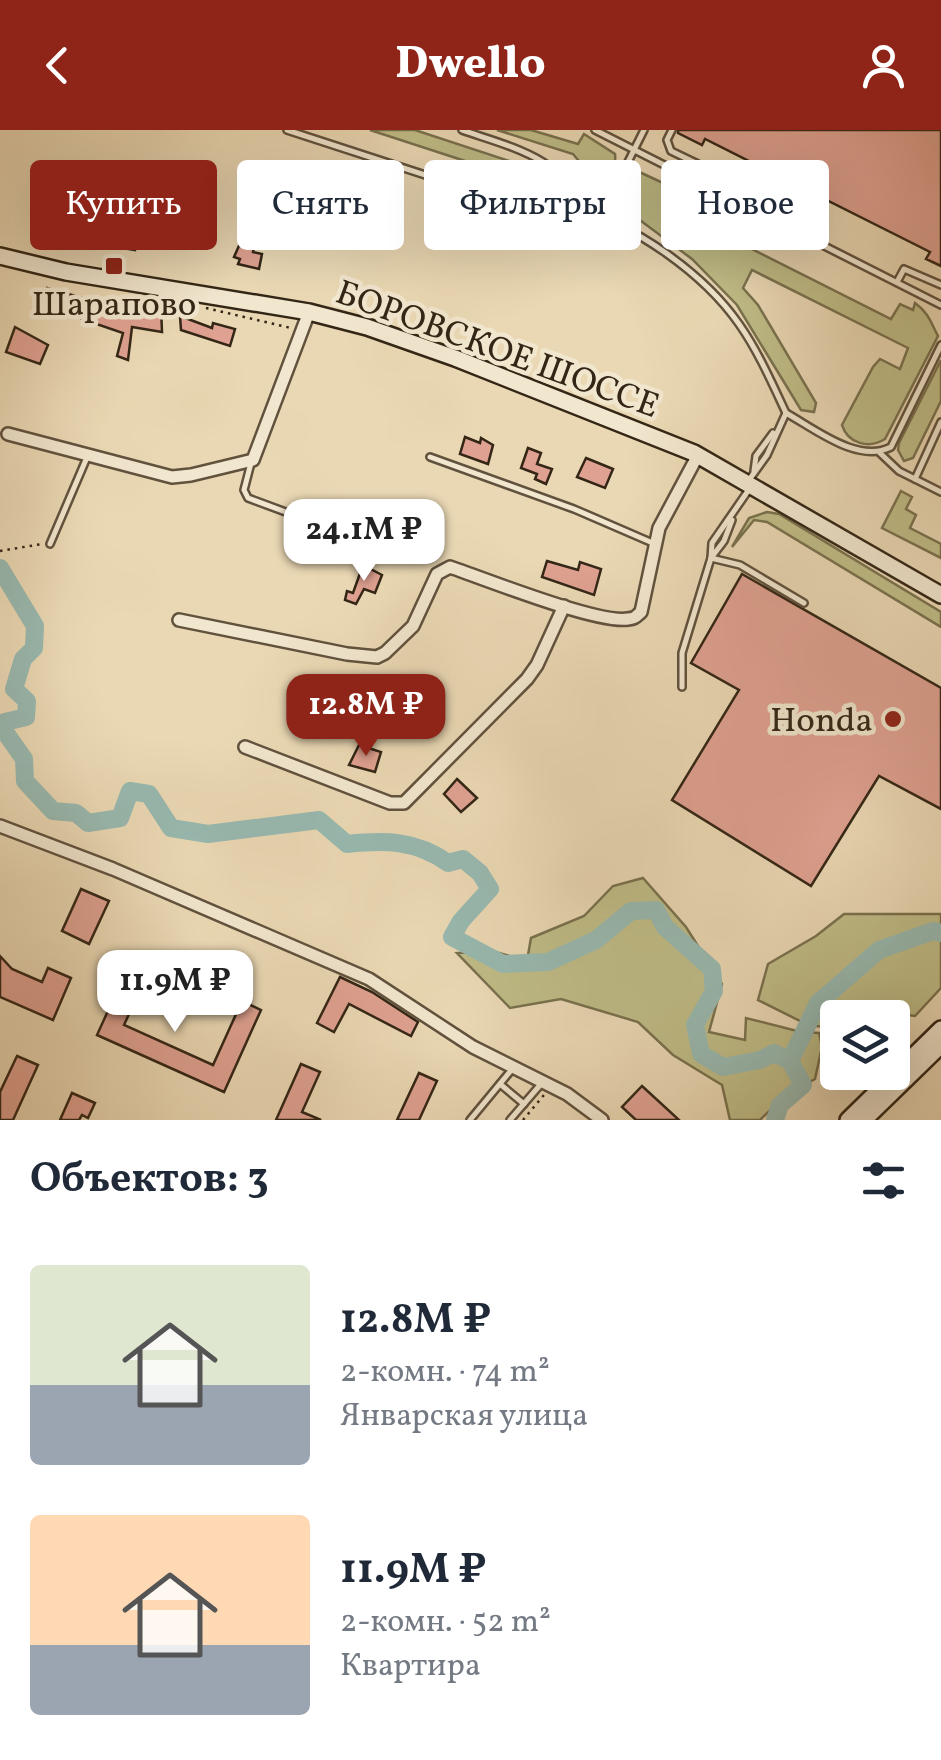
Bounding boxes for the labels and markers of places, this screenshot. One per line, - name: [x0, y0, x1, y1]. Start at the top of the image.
- marker: Шарапово: [103, 255, 125, 277]
- place label: Шарапово: [32, 282, 196, 330]
- pin: 24.1M ₽: [272, 499, 456, 584]
- pin: 12.8M ₽: [274, 674, 458, 759]
- place label: Honda: [770, 698, 873, 746]
- marker: Honda: [882, 708, 904, 730]
- pin: 11.9M ₽: [83, 950, 267, 1035]

